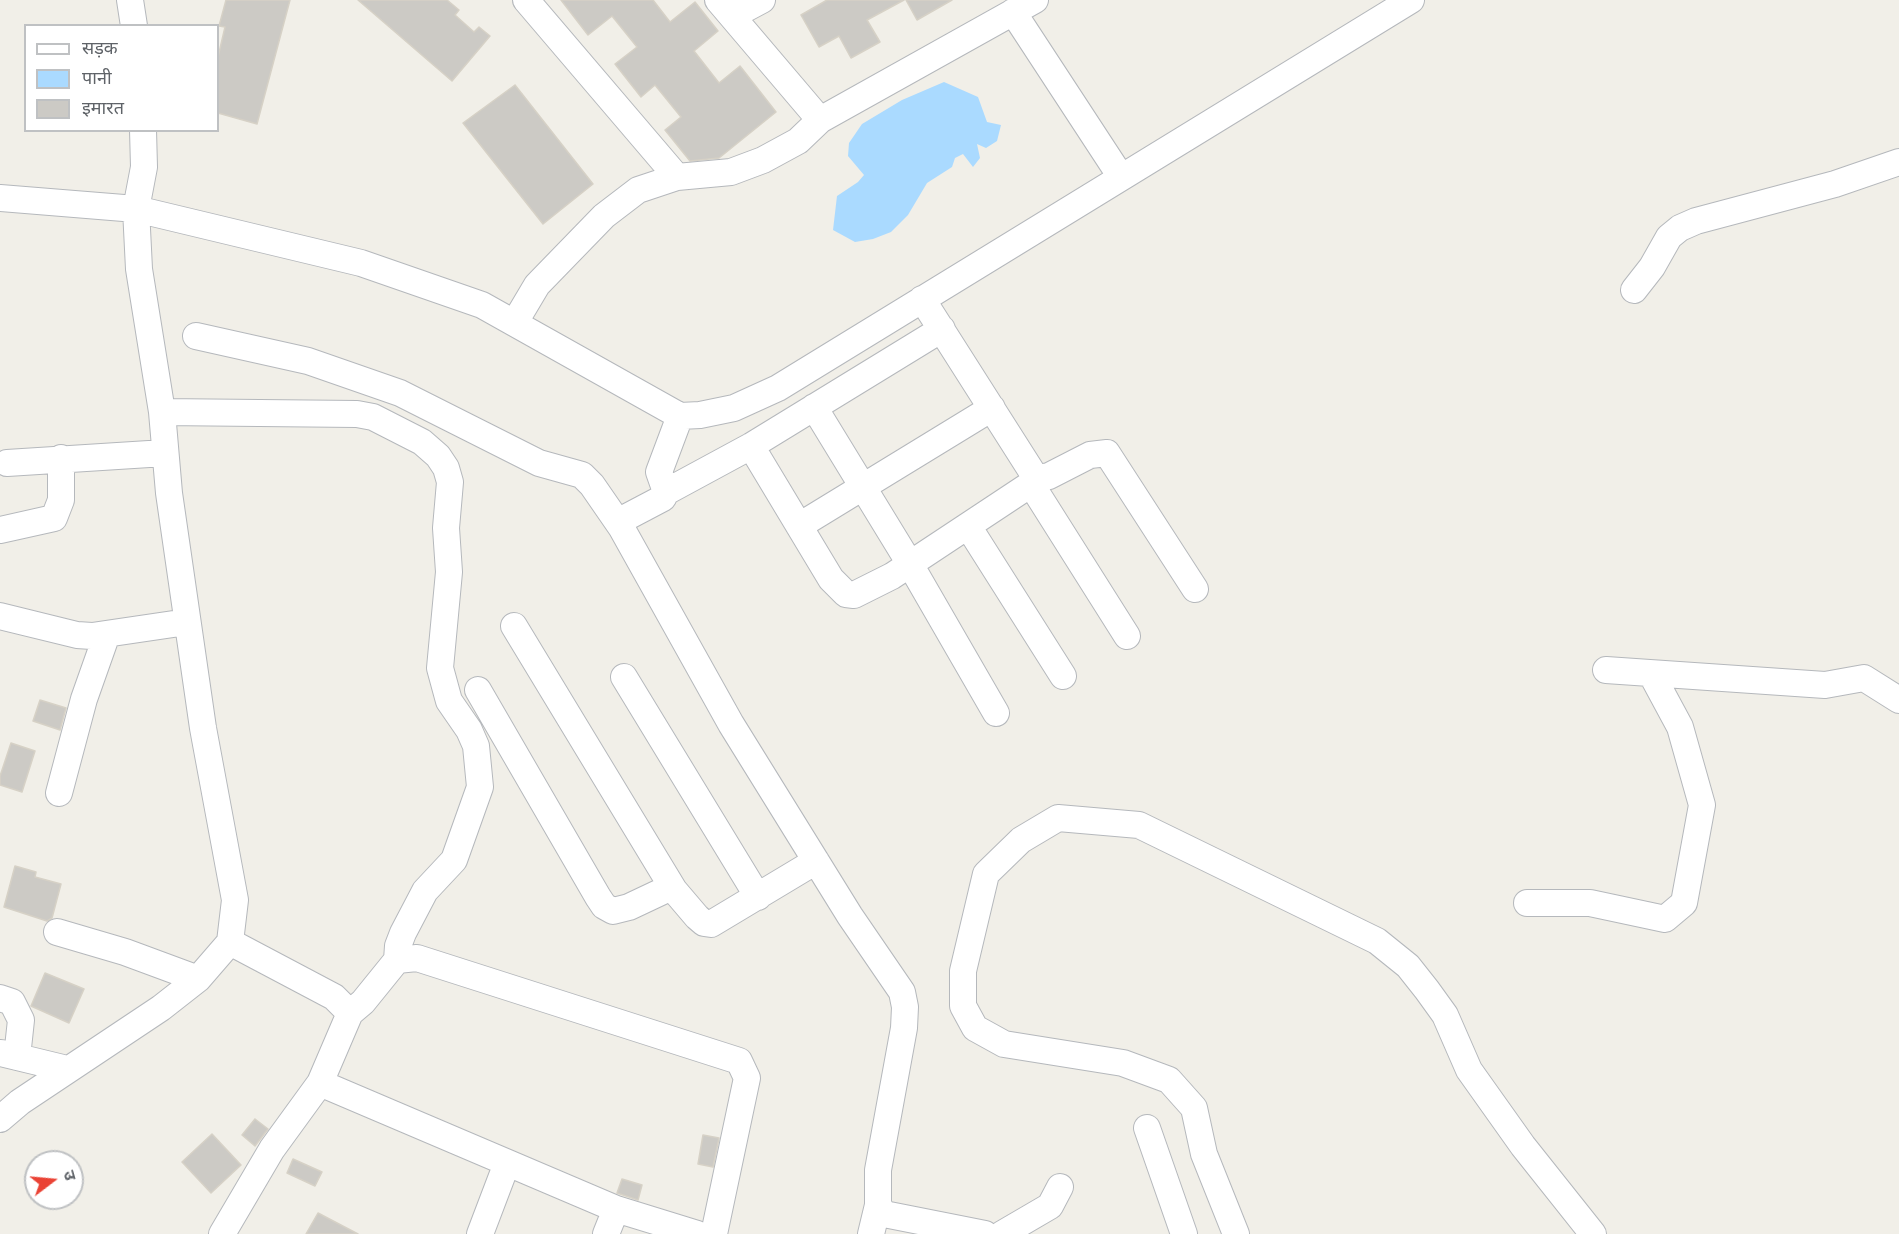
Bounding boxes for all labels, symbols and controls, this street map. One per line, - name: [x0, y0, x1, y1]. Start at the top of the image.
- legend: [24, 24, 219, 132]
- text: सड़क: [82, 38, 118, 58]
- text: पानी: [82, 68, 112, 88]
- text: इमारत: [82, 98, 124, 118]
- north arrow: [24, 1150, 84, 1210]
- text: उ: [60, 1169, 79, 1182]

